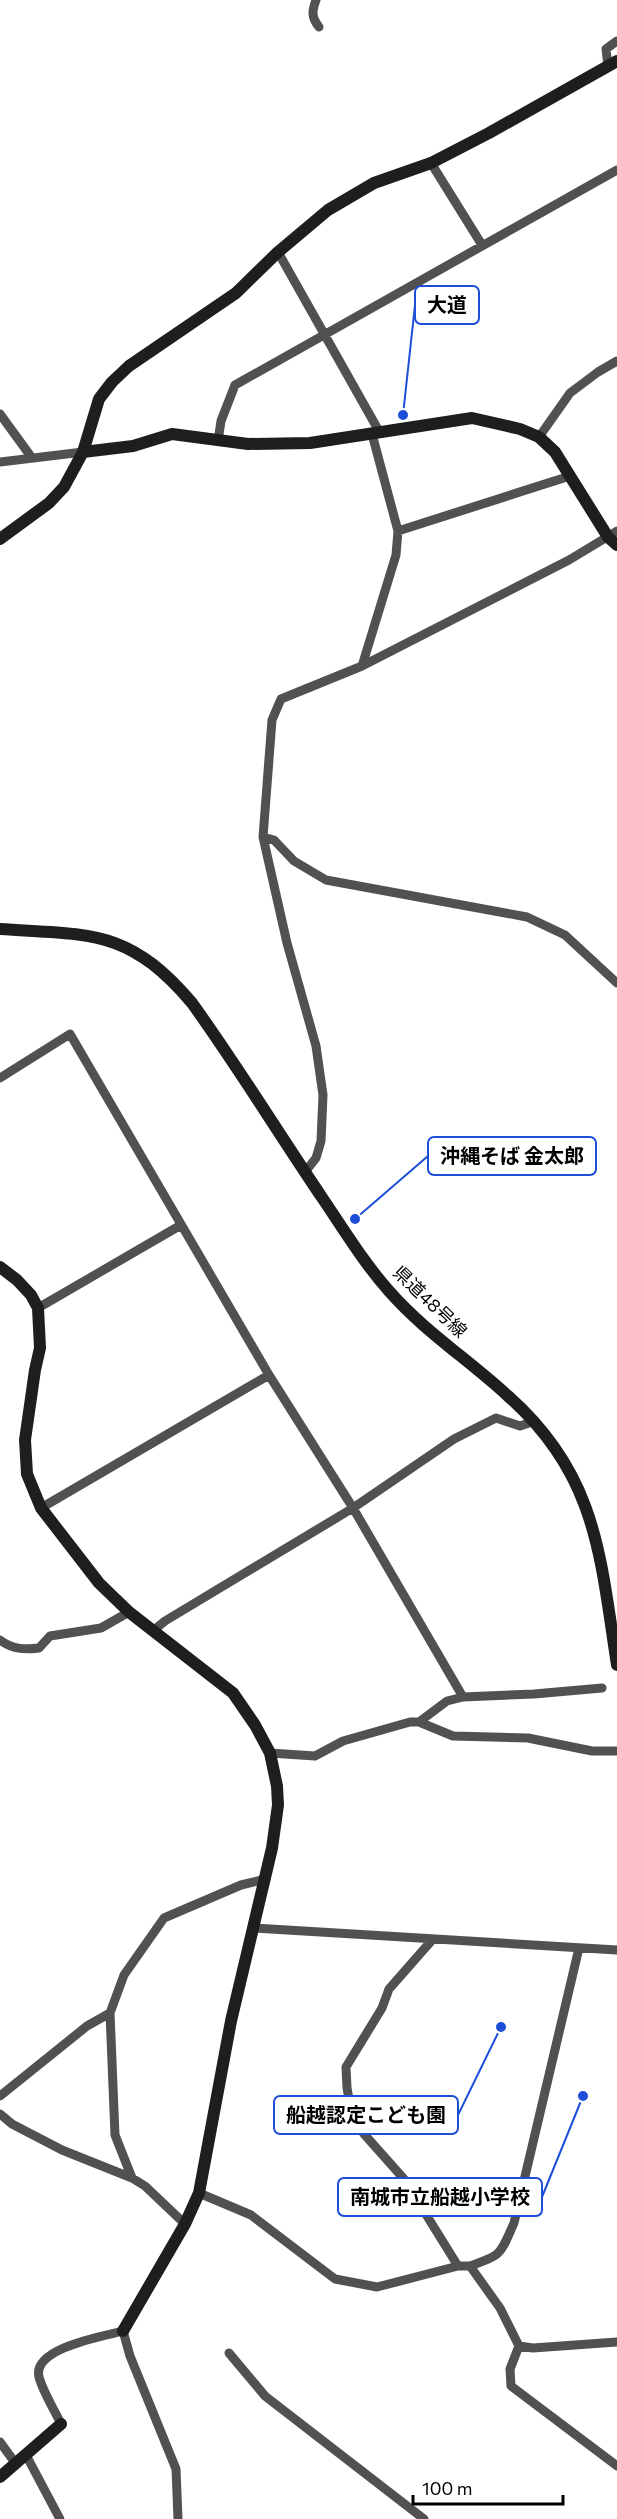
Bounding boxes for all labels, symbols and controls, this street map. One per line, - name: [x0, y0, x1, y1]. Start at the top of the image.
- callout: 大道: [415, 286, 479, 324]
- text: 大道: [427, 292, 467, 316]
- callout: 沖縄そば 金太郎: [428, 1137, 596, 1175]
- text: 沖縄そば 金太郎: [440, 1143, 584, 1167]
- street label: 県道48号線: [389, 1261, 472, 1342]
- callout: 船越認定こども園: [274, 2096, 458, 2134]
- text: 船越認定こども園: [286, 2102, 446, 2126]
- callout: 南城市立船越小学校: [338, 2178, 542, 2216]
- text: 南城市立船越小学校: [350, 2184, 530, 2208]
- scale bar: [413, 2468, 563, 2506]
- text: 100 m: [422, 2477, 472, 2499]

